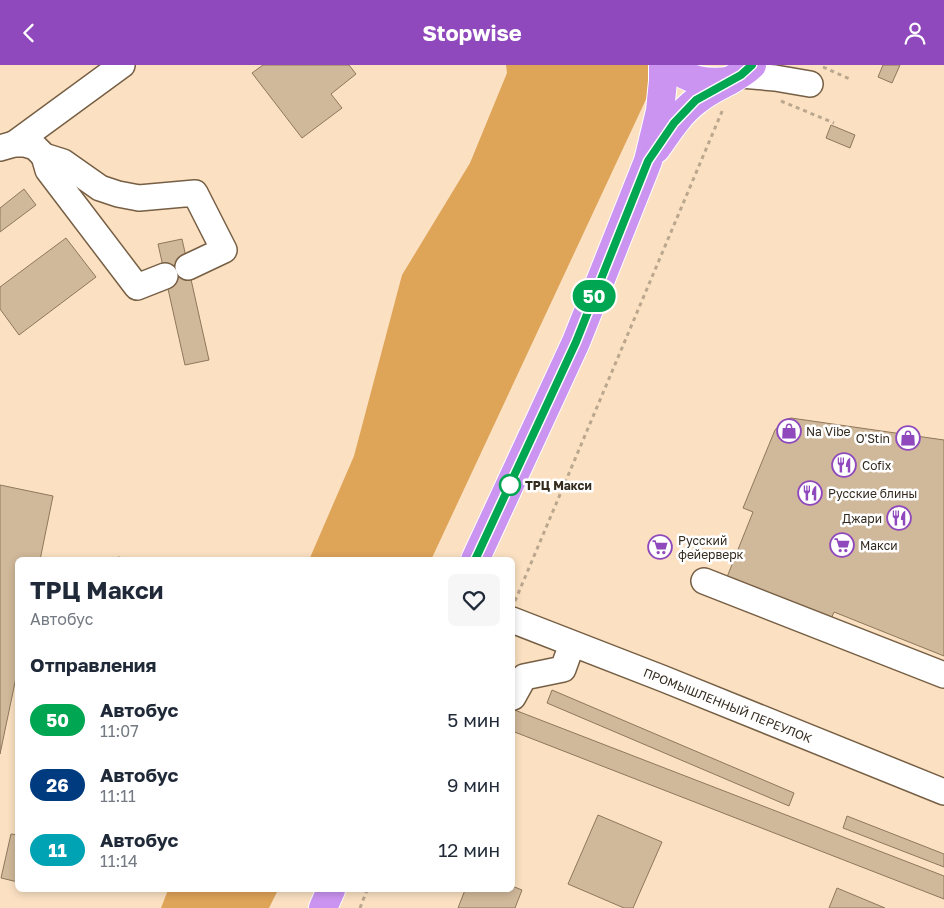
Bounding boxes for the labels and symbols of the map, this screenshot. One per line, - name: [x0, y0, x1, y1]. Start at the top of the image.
- line badge: 50: [572, 280, 616, 312]
- shop icon: Na Vibe: [776, 418, 802, 444]
- place label: Na Vibe: [806, 424, 851, 439]
- shop icon: O'Stin: [895, 425, 921, 451]
- place label: O'Stin: [856, 431, 890, 446]
- restaurant icon: Cofix: [831, 452, 857, 478]
- place label: Cofix: [862, 458, 892, 473]
- marker: ТРЦ Макси: [499, 474, 521, 496]
- place label: ТРЦ Макси: [525, 478, 592, 493]
- restaurant icon: Русские блины: [797, 480, 823, 506]
- place label: Русские блины: [828, 486, 917, 501]
- restaurant icon: Джари: [886, 505, 912, 531]
- place label: Джари: [842, 511, 882, 526]
- supermarket icon: Макси: [829, 532, 855, 558]
- place label: Русский фейерверк: [678, 533, 744, 562]
- supermarket icon: Русский фейерверк: [647, 534, 673, 560]
- place label: Макси: [860, 538, 898, 553]
- street label: ПРОМЫШЛЕННЫЙ ПЕРЕУЛОК: [642, 664, 815, 746]

